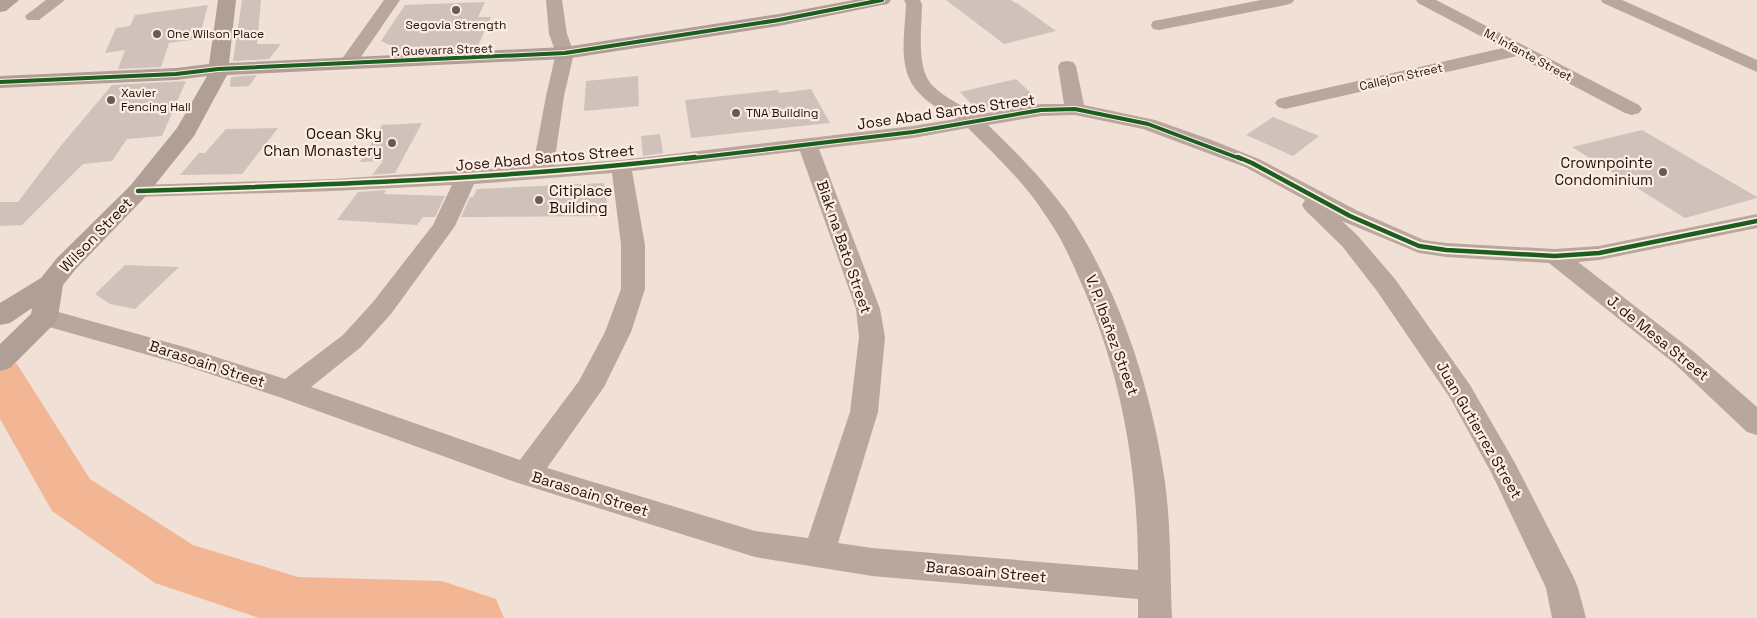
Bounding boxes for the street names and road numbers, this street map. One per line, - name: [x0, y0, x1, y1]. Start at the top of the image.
- street label: M. Infante Street: [1481, 25, 1575, 85]
- street label: P. Guevarra Street: [391, 40, 493, 60]
- street label: Callejon Street: [1358, 60, 1444, 94]
- street label: Jose Abad Santos Street: [856, 90, 1036, 133]
- street label: Jose Abad Santos Street: [455, 140, 635, 175]
- street label: Biak na Bato Street: [813, 178, 876, 316]
- street label: Wilson Street: [55, 193, 136, 276]
- street label: V. P. Ibañez Street: [1082, 272, 1143, 398]
- street label: J. de Mesa Street: [1604, 291, 1713, 385]
- street label: Barasoain Street: [147, 336, 268, 391]
- street label: Juan Gutierrez Street: [1432, 358, 1526, 502]
- street label: Barasoain Street: [530, 467, 651, 520]
- street label: Barasoain Street: [925, 557, 1047, 586]

